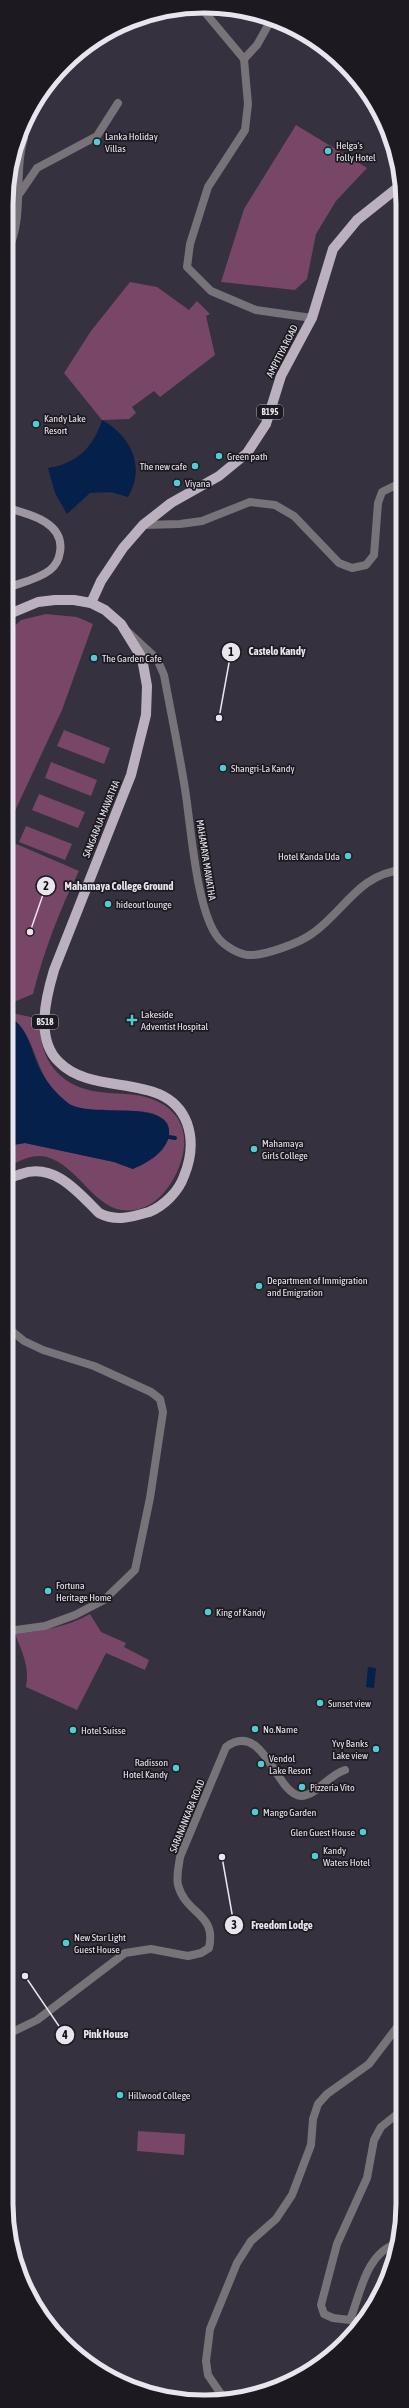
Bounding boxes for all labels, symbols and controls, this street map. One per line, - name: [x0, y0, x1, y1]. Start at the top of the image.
- place label: Lanka Holiday Villas: [105, 131, 158, 154]
- marker: Lanka Holiday Villas: [92, 137, 102, 147]
- place label: Helga's Folly Hotel: [336, 140, 376, 163]
- marker: Helga's Folly Hotel: [323, 146, 333, 156]
- street label: AMPITIYA ROAD: [264, 323, 300, 379]
- road number: B195: [257, 405, 283, 419]
- place label: Kandy Lake Resort: [44, 413, 86, 436]
- marker: Kandy Lake Resort: [31, 419, 41, 429]
- marker: Green path: [214, 451, 224, 461]
- place label: Green path: [227, 451, 268, 462]
- place label: The new cafe: [140, 461, 187, 472]
- marker: The new cafe: [190, 461, 200, 471]
- marker: Viyana: [172, 478, 182, 488]
- place label: Viyana: [185, 478, 211, 489]
- callout: Castelo Kandy: [221, 640, 314, 663]
- text: 1: [228, 645, 234, 659]
- text: Castelo Kandy: [249, 645, 306, 657]
- marker: The Garden Cafe: [89, 653, 99, 663]
- place label: The Garden Cafe: [102, 653, 162, 664]
- marker: Shangri-La Kandy: [218, 763, 228, 773]
- place label: Shangri-La Kandy: [231, 763, 295, 774]
- street label: SANGARAJA MAWATHA: [80, 779, 122, 859]
- street label: MAHAMAYA MAWATHA: [194, 819, 218, 901]
- place label: Hotel Kanda Uda: [278, 851, 340, 862]
- marker: Hotel Kanda Uda: [343, 851, 353, 861]
- callout: Mahamaya College Ground: [36, 874, 181, 897]
- text: 2: [43, 879, 49, 893]
- text: Mahamaya College Ground: [65, 880, 173, 892]
- marker: hideout lounge: [103, 899, 113, 909]
- place label: hideout lounge: [116, 899, 172, 910]
- place label: Lakeside Adventist Hospital: [141, 1009, 209, 1032]
- marker: Lakeside Adventist Hospital: [126, 1014, 138, 1026]
- road number: B518: [32, 1015, 58, 1029]
- place label: Mahamaya Girls College: [262, 1138, 308, 1161]
- marker: Mahamaya Girls College: [249, 1144, 259, 1154]
- place label: Department of Immigration and Emigration: [267, 1275, 368, 1298]
- marker: Department of Immigration and Emigration: [254, 1281, 264, 1291]
- place label: Fortuna Heritage Home: [56, 1580, 112, 1603]
- marker: Fortuna Heritage Home: [43, 1586, 53, 1596]
- marker: King of Kandy: [203, 1607, 213, 1617]
- place label: King of Kandy: [216, 1607, 266, 1618]
- marker: Sunset view: [315, 1698, 325, 1708]
- place label: Sunset view: [328, 1698, 371, 1709]
- marker: No.Name: [250, 1724, 260, 1734]
- place label: No.Name: [263, 1724, 298, 1735]
- marker: Hotel Suisse: [68, 1725, 78, 1735]
- place label: Hotel Suisse: [81, 1725, 126, 1736]
- place label: Yvy Banks Lake view: [332, 1738, 368, 1761]
- marker: Yvy Banks Lake view: [371, 1744, 381, 1754]
- place label: Vendol Lake Resort: [269, 1753, 311, 1776]
- place label: Radisson Hotel Kandy: [123, 1757, 168, 1780]
- marker: Vendol Lake Resort: [256, 1759, 266, 1769]
- marker: Radisson Hotel Kandy: [171, 1763, 181, 1773]
- street label: SARANANKARA ROAD: [167, 1777, 207, 1854]
- marker: Pizzeria Vito: [297, 1782, 307, 1792]
- place label: Pizzeria Vito: [310, 1782, 355, 1793]
- marker: Mango Garden: [250, 1807, 260, 1817]
- place label: Mango Garden: [263, 1807, 317, 1818]
- place label: Glen Guest House: [291, 1827, 355, 1838]
- marker: Glen Guest House: [358, 1827, 368, 1837]
- place label: Kandy Waters Hotel: [323, 1845, 371, 1868]
- marker: Kandy Waters Hotel: [310, 1851, 320, 1861]
- callout: Freedom Lodge: [224, 1914, 321, 1937]
- text: 3: [231, 1918, 237, 1932]
- text: Freedom Lodge: [251, 1919, 313, 1931]
- place label: New Star Light Guest House: [74, 1932, 126, 1955]
- marker: New Star Light Guest House: [61, 1938, 71, 1948]
- callout: Pink House: [55, 2023, 136, 2046]
- text: 4: [61, 2028, 68, 2042]
- text: Pink House: [83, 2028, 129, 2040]
- marker: Hillwood College: [115, 2090, 125, 2100]
- place label: Hillwood College: [128, 2090, 191, 2101]

